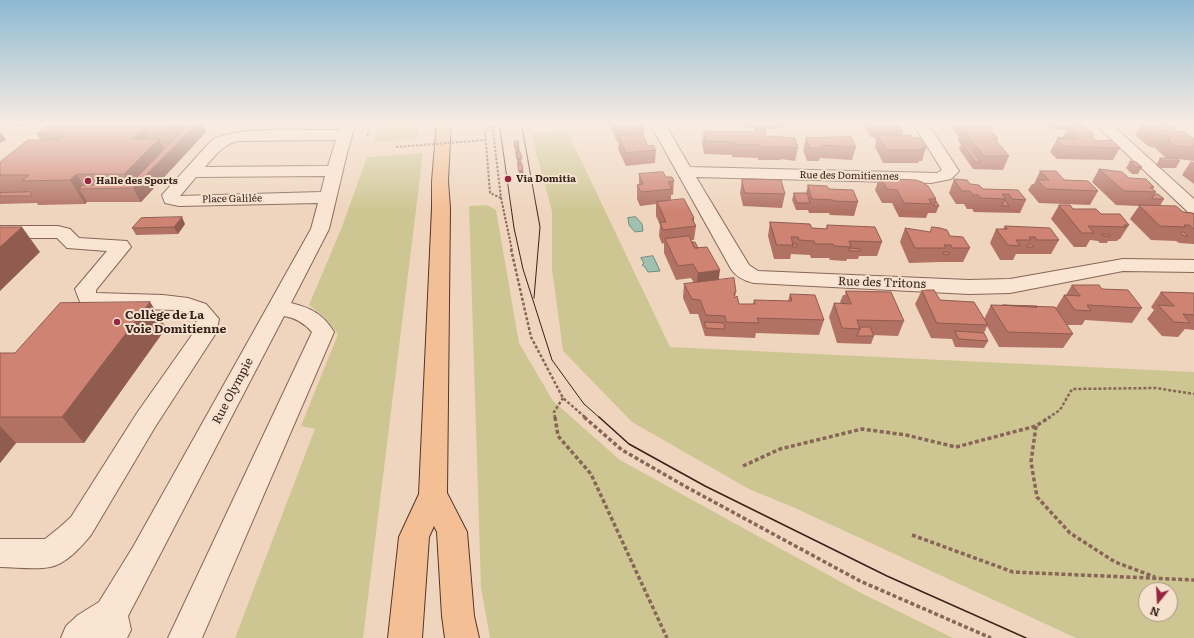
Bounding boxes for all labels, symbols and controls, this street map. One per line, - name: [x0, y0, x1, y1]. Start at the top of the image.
- street label: Rue des Domitiennes: [799, 169, 899, 183]
- place label: Via Domitia: [516, 173, 576, 185]
- marker: Via Domitia: [503, 174, 513, 184]
- place label: Halle des Sports: [96, 175, 178, 187]
- marker: Halle des Sports: [83, 176, 93, 186]
- street label: Place Galilée: [202, 192, 262, 206]
- street label: Rue des Tritons: [838, 274, 926, 292]
- place label: Collège de La Voie Domitienne: [125, 308, 226, 336]
- marker: Collège de La Voie Domitienne: [112, 317, 122, 327]
- street label: Rue Olympie: [209, 355, 257, 427]
- north arrow: [1138, 582, 1178, 622]
- text: N: [1148, 603, 1161, 621]

